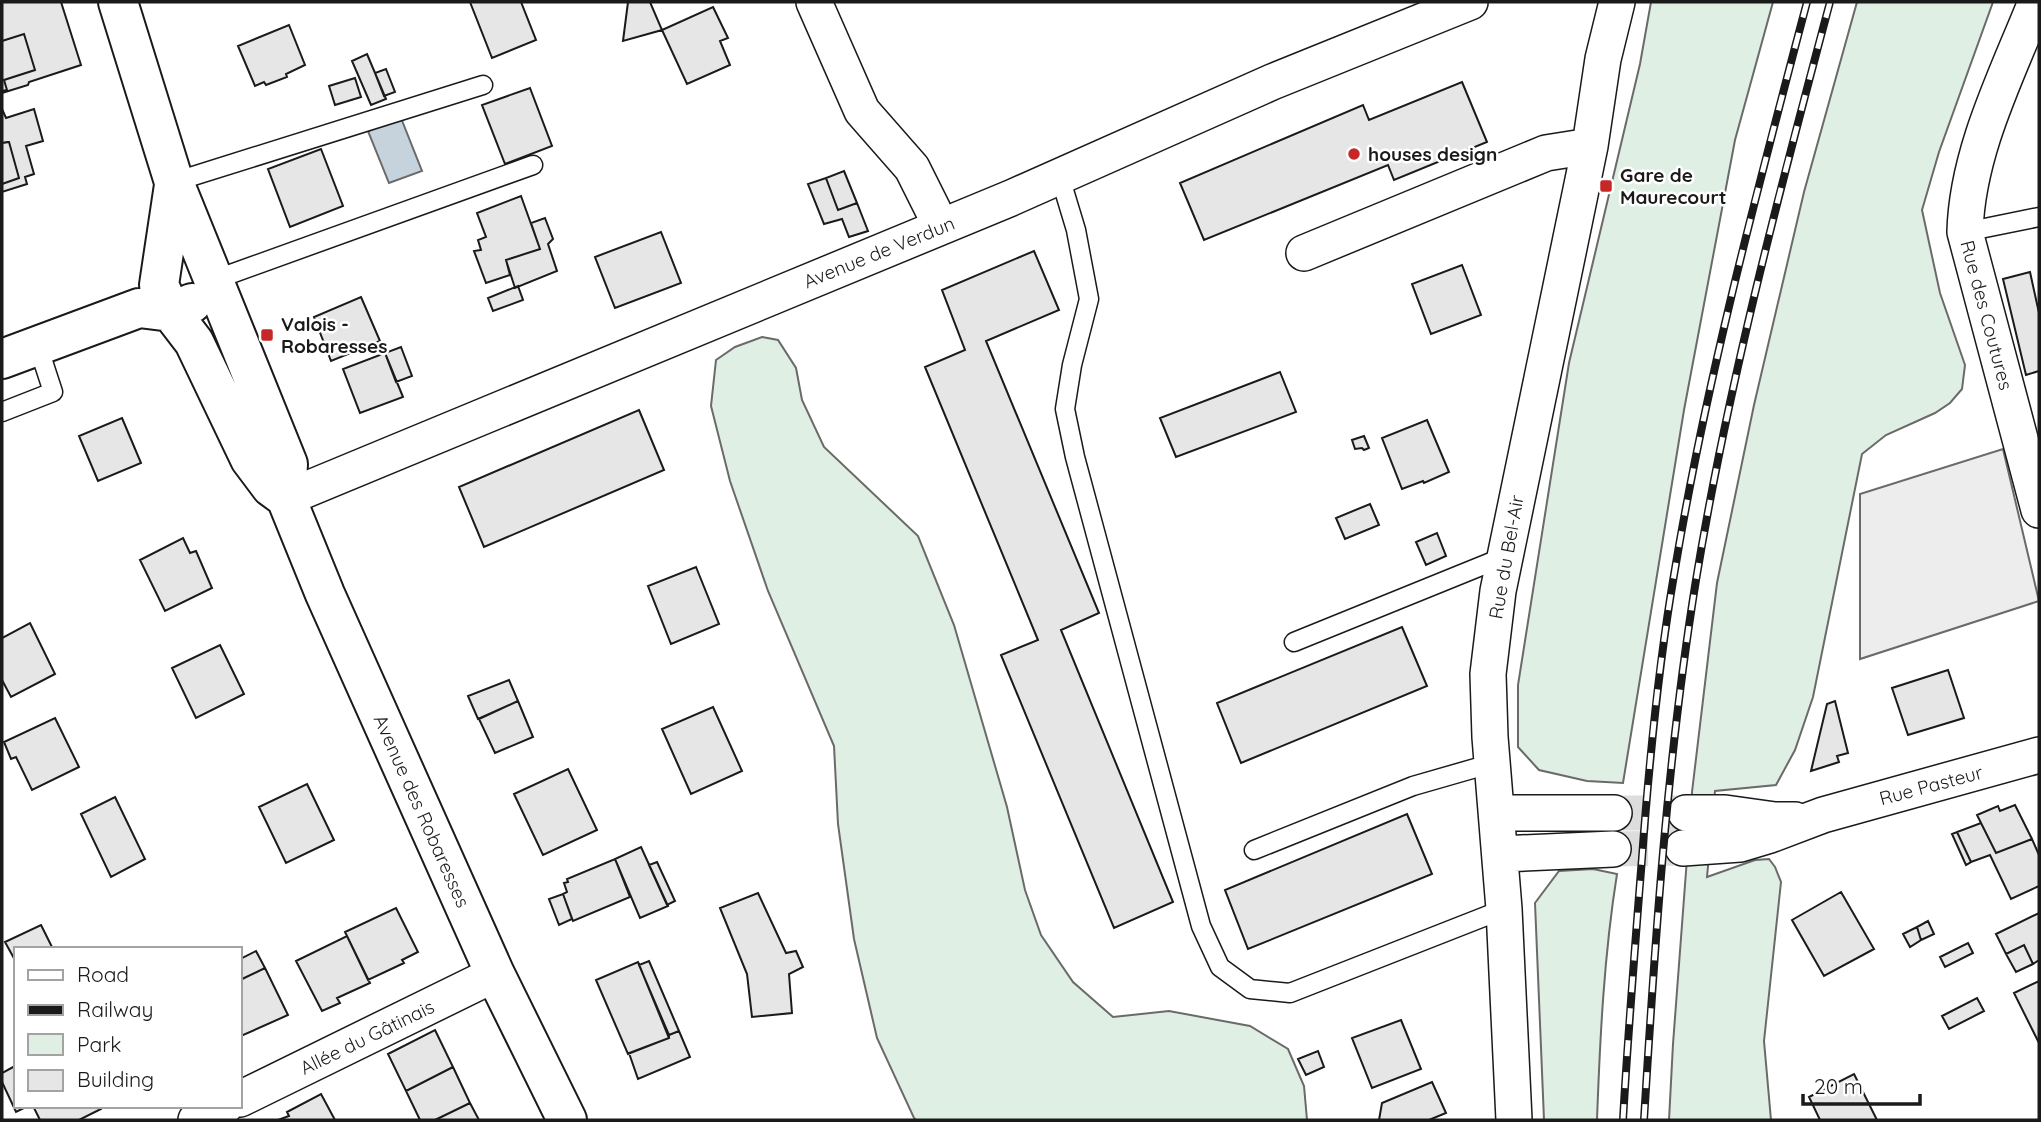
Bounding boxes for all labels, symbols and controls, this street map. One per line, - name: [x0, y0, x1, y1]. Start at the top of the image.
- place label: houses design: [1368, 142, 1497, 166]
- marker: houses design: [1346, 146, 1362, 162]
- place label: Gare de Maurecourt: [1620, 163, 1726, 209]
- marker: Gare de Maurecourt: [1598, 178, 1614, 194]
- street label: Avenue de Verdun: [800, 211, 958, 293]
- street label: Rue des Coutures: [1955, 237, 2019, 393]
- place label: Valois - Robaresses: [281, 312, 387, 358]
- marker: Valois - Robaresses: [259, 327, 275, 343]
- street label: Rue du Bel-Air: [1483, 492, 1529, 621]
- street label: Avenue des Robaresses: [369, 711, 475, 911]
- street label: Rue Pasteur: [1877, 759, 1986, 810]
- legend: [14, 947, 242, 1108]
- text: Road: [77, 961, 129, 987]
- street label: Allée du Gâtinais: [296, 994, 438, 1080]
- text: Railway: [77, 996, 153, 1022]
- text: Park: [77, 1031, 121, 1057]
- scale bar: [1803, 1062, 1920, 1106]
- text: Building: [77, 1066, 154, 1092]
- text: 20 m: [1814, 1073, 1863, 1099]

